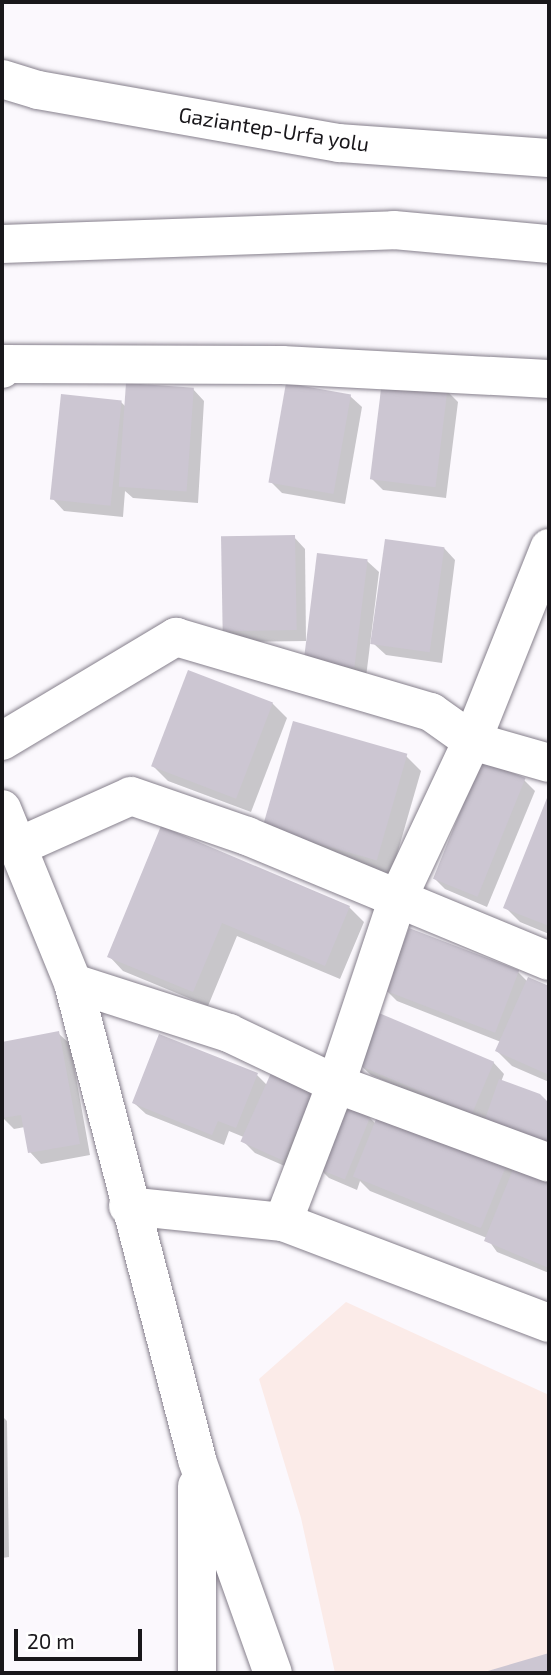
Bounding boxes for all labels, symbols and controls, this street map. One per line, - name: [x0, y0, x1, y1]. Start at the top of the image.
- street label: Gaziantep-Urfa yolu: [177, 101, 371, 157]
- scale bar: [18, 1616, 145, 1660]
- text: 20 m: [27, 1628, 75, 1653]

